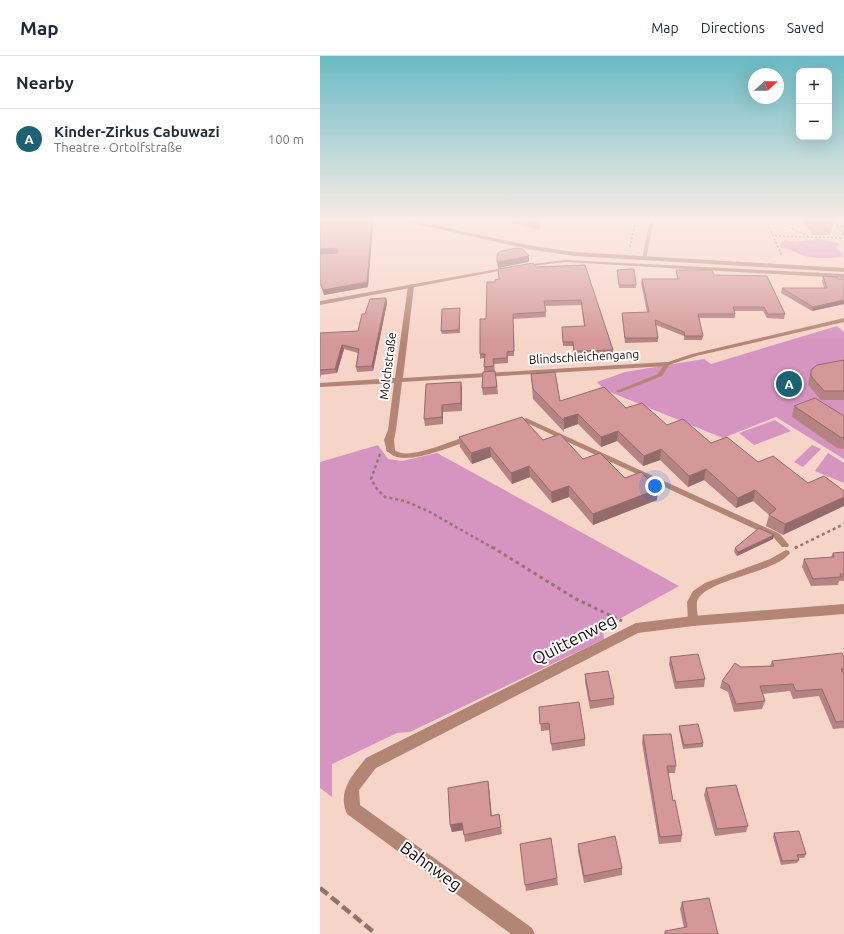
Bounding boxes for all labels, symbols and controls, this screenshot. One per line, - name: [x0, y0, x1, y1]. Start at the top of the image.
- text: Map: [20, 17, 59, 39]
- text: Map: [651, 20, 679, 36]
- text: Directions: [701, 20, 765, 36]
- text: Saved: [787, 20, 824, 36]
- north arrow: [748, 68, 784, 104]
- map controls: [796, 68, 832, 140]
- button: +: [796, 68, 832, 104]
- text: Nearby: [16, 73, 74, 92]
- button: −: [796, 104, 832, 140]
- text: Kinder-Zirkus Cabuwazi: [54, 123, 220, 140]
- text: A: [24, 132, 34, 146]
- text: 100 m: [268, 132, 304, 146]
- text: Theatre · Ortolfstraße: [54, 140, 182, 154]
- street label: Molchstraße: [377, 332, 398, 400]
- street label: Blindschleichengang: [528, 347, 640, 366]
- pin: A: [776, 369, 802, 399]
- your location: [645, 476, 665, 496]
- street label: Quittenweg: [529, 609, 619, 668]
- street label: Bahnweg: [397, 837, 466, 894]

